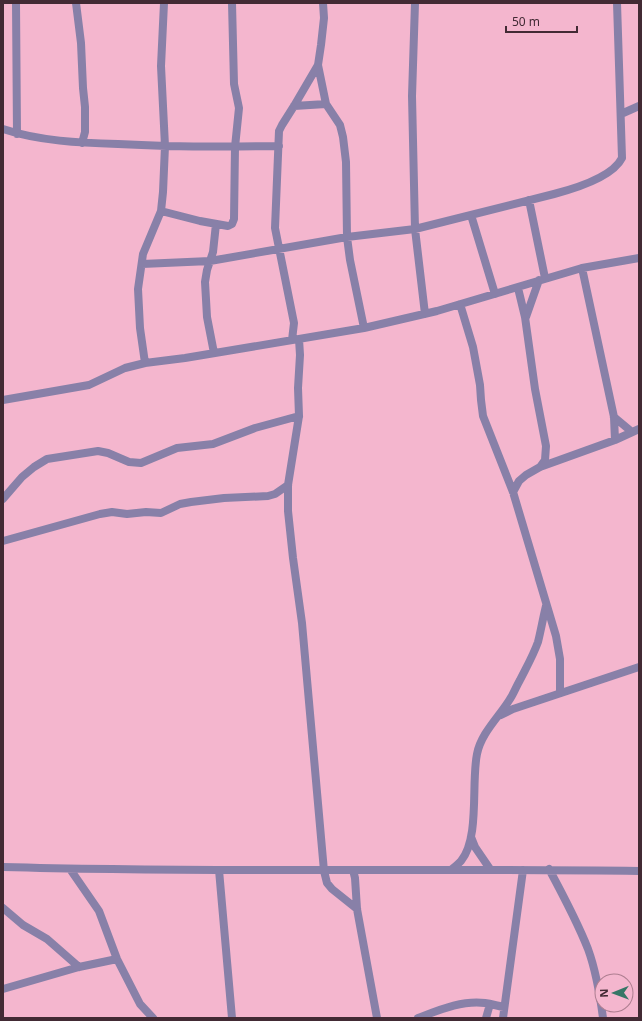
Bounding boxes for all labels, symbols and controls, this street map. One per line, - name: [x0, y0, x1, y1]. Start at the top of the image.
- scale bar: [506, 8, 577, 34]
- text: 50 m: [512, 13, 540, 30]
- north arrow: [594, 973, 634, 1013]
- text: N: [596, 989, 611, 998]

